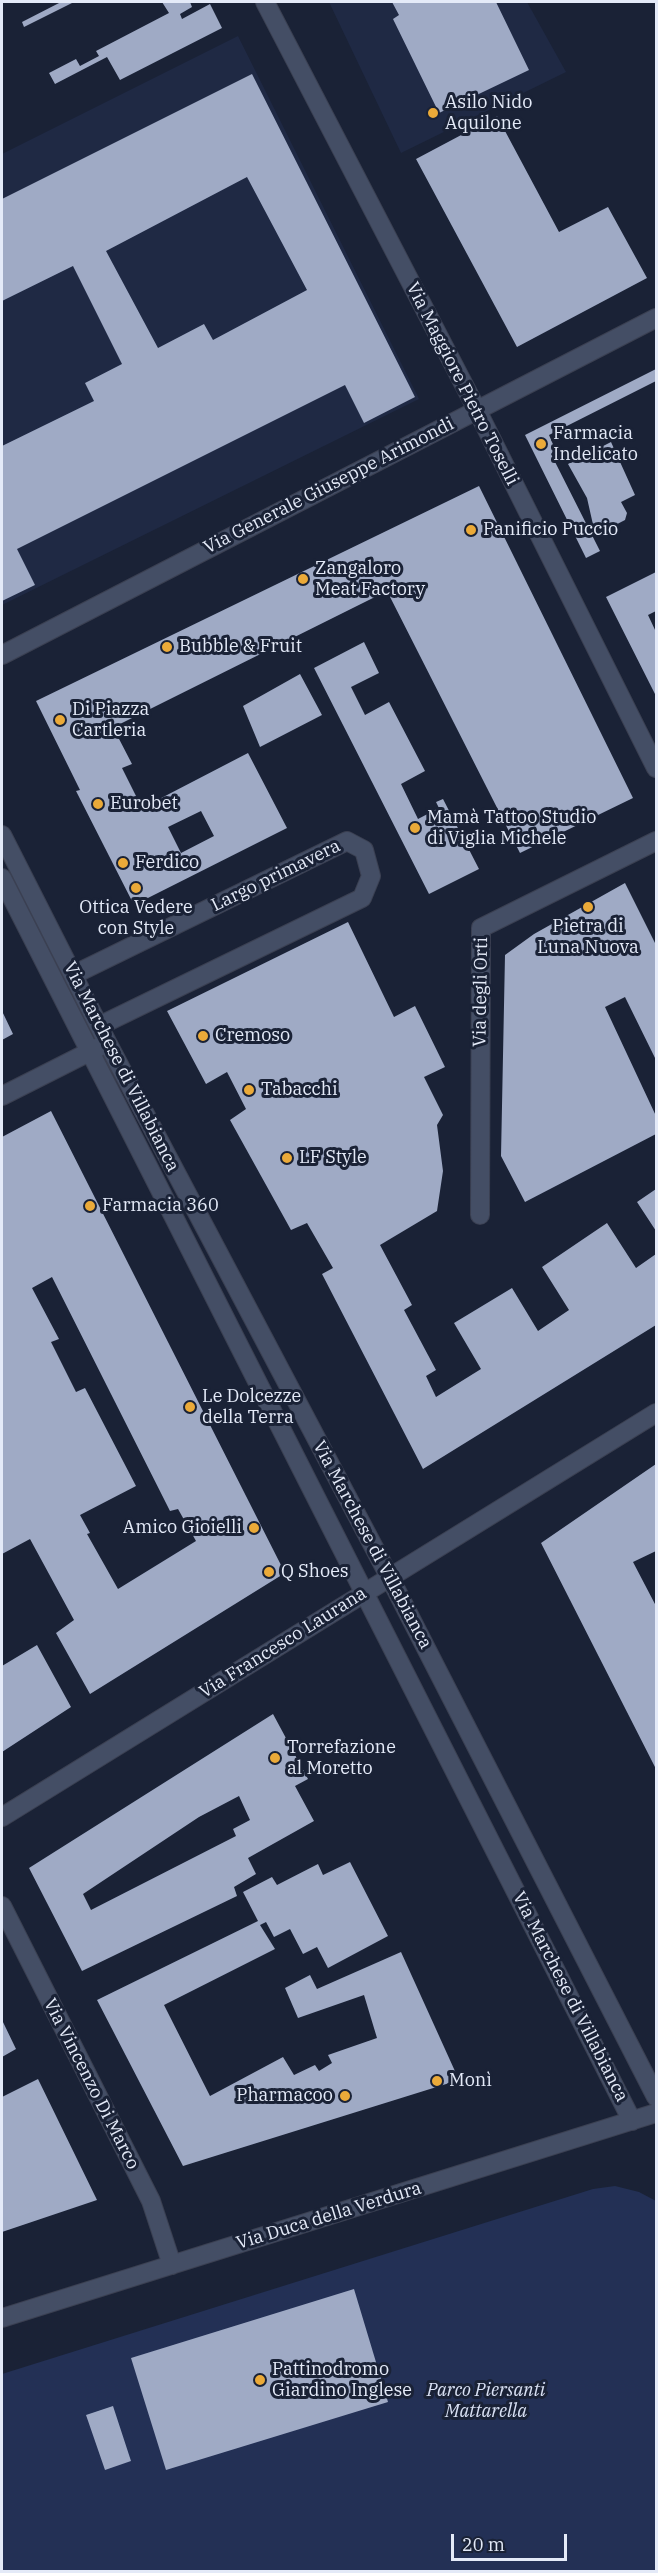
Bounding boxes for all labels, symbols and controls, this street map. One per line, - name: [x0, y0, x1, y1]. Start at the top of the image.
- place label: Asilo Nido Aquilone: [445, 92, 532, 134]
- marker: Asilo Nido Aquilone: [426, 106, 440, 120]
- street label: Via Maggiore Pietro Toselli: [401, 279, 523, 489]
- street label: Via Generale Giuseppe Arimondi: [200, 413, 458, 559]
- place label: Farmacia Indelicato: [553, 423, 638, 466]
- marker: Farmacia Indelicato: [534, 437, 548, 451]
- place label: Panificio Puccio: [483, 519, 618, 541]
- marker: Panificio Puccio: [464, 523, 478, 537]
- place label: Zangaloro Meat Factory: [315, 558, 425, 600]
- marker: Zangaloro Meat Factory: [296, 572, 310, 586]
- place label: Bubble & Fruit: [179, 636, 302, 658]
- marker: Bubble & Fruit: [160, 640, 174, 654]
- place label: Di Piazza Cartleria: [72, 699, 149, 742]
- marker: Di Piazza Cartleria: [53, 713, 67, 727]
- place label: Eurobet: [110, 793, 178, 815]
- marker: Eurobet: [91, 797, 105, 811]
- place label: Mamà Tattoo Studio di Viglia Michele: [427, 807, 596, 850]
- marker: Mamà Tattoo Studio di Viglia Michele: [408, 821, 422, 835]
- street label: Largo primavera: [208, 835, 344, 917]
- place label: Ferdico: [135, 852, 199, 874]
- marker: Ferdico: [116, 856, 130, 870]
- marker: Ottica Vedere con Style: [129, 881, 143, 895]
- place label: Ottica Vedere con Style: [79, 897, 193, 940]
- marker: Pietra di Luna Nuova: [581, 900, 595, 914]
- place label: Pietra di Luna Nuova: [537, 916, 639, 958]
- street label: Via degli Orti: [469, 937, 493, 1047]
- street label: Via Marchese di Villabianca: [59, 958, 183, 1176]
- place label: Cremoso: [215, 1025, 290, 1047]
- marker: Cremoso: [196, 1029, 210, 1043]
- place label: Tabacchi: [261, 1079, 338, 1101]
- marker: Tabacchi: [242, 1083, 256, 1097]
- place label: LF Style: [299, 1147, 367, 1169]
- marker: LF Style: [280, 1151, 294, 1165]
- place label: Farmacia 360: [102, 1195, 219, 1217]
- marker: Farmacia 360: [83, 1199, 97, 1213]
- place label: Le Dolcezze della Terra: [202, 1386, 301, 1428]
- marker: Le Dolcezze della Terra: [183, 1400, 197, 1414]
- street label: Via Marchese di Villabianca: [308, 1437, 436, 1653]
- place label: Amico Gioielli: [123, 1517, 242, 1539]
- marker: Amico Gioielli: [247, 1521, 261, 1535]
- place label: Q Shoes: [281, 1561, 349, 1583]
- marker: Q Shoes: [262, 1565, 276, 1579]
- street label: Via Francesco Laurana: [195, 1583, 371, 1703]
- place label: Torrefazione al Moretto: [287, 1737, 396, 1780]
- marker: Torrefazione al Moretto: [268, 1751, 282, 1765]
- street label: Via Marchese di Villabianca: [508, 1888, 632, 2106]
- street label: Via Vincenzo Di Marco: [38, 1995, 144, 2173]
- place label: Monì: [449, 2070, 492, 2092]
- marker: Monì: [430, 2074, 444, 2088]
- place label: Pharmacoo: [236, 2085, 333, 2107]
- marker: Pharmacoo: [338, 2089, 352, 2103]
- street label: Via Duca della Verdura: [234, 2178, 424, 2254]
- place label: Pattinodromo Giardino Inglese: [272, 2359, 412, 2402]
- marker: Pattinodromo Giardino Inglese: [253, 2373, 267, 2387]
- park label: Parco Piersanti Mattarella: [427, 2380, 545, 2422]
- scale bar: [454, 2522, 570, 2560]
- text: 20 m: [462, 2533, 505, 2556]

